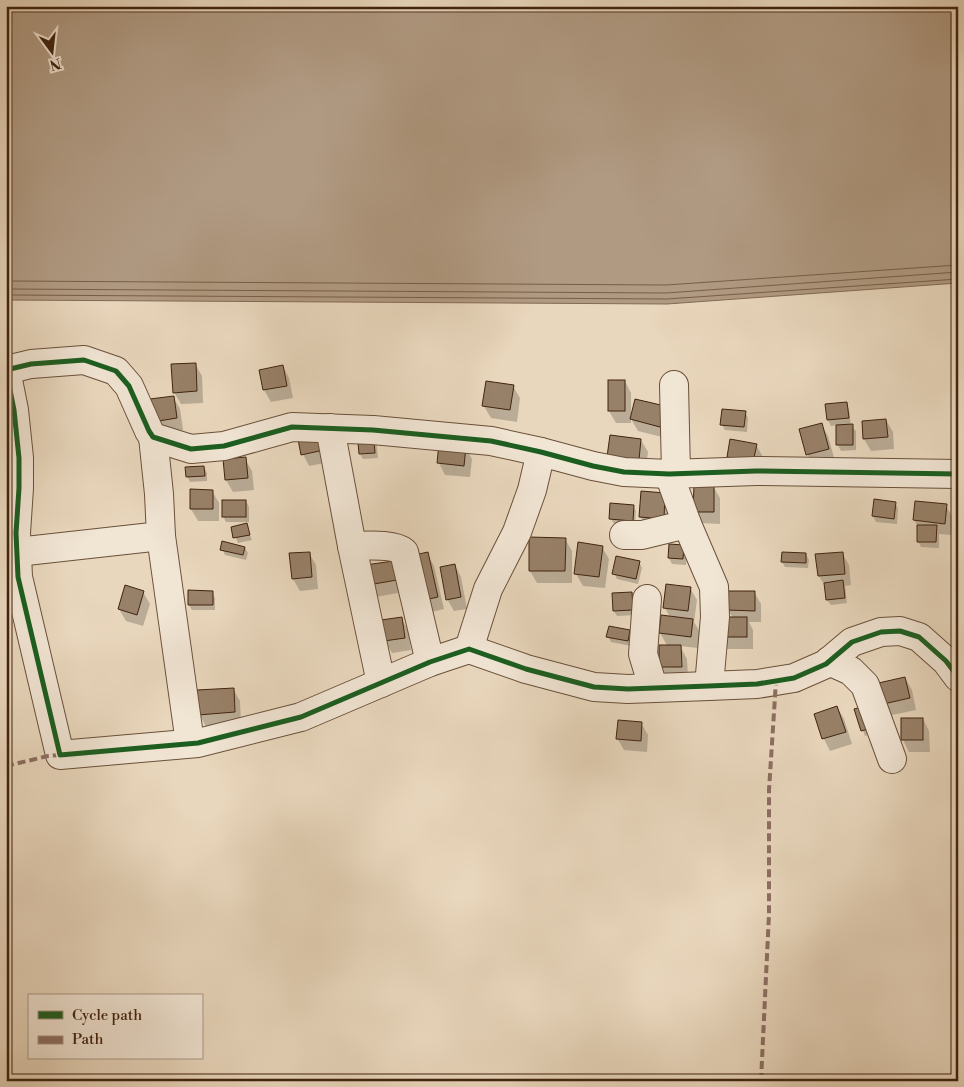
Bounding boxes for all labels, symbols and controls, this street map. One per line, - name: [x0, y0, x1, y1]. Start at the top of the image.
- north arrow: [28, 28, 78, 78]
- text: N: [47, 53, 63, 74]
- legend: [28, 994, 202, 1060]
- text: Cycle path: [72, 1006, 142, 1025]
- text: Path: [72, 1030, 104, 1049]

